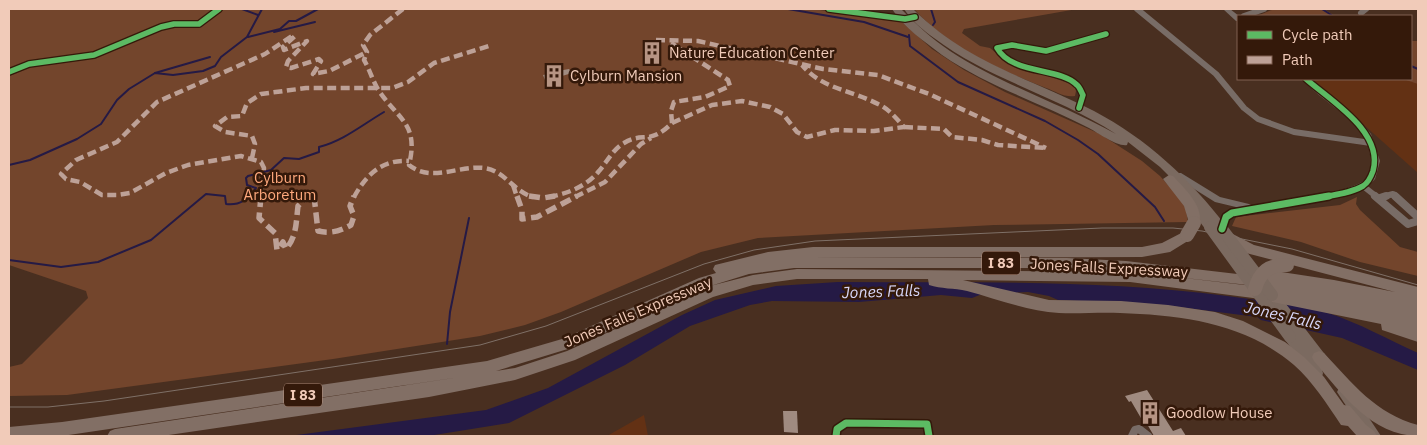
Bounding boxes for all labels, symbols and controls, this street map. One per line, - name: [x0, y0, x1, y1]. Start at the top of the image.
- legend: [1237, 15, 1412, 80]
- text: Cycle path: [1282, 25, 1353, 44]
- building icon: Nature Education Center: [639, 40, 665, 66]
- place label: Nature Education Center: [669, 43, 835, 62]
- text: Path: [1282, 50, 1313, 69]
- building icon: Cylburn Mansion: [541, 63, 567, 89]
- place label: Cylburn Mansion: [570, 66, 682, 85]
- park label: Cylburn Arboretum: [244, 168, 316, 204]
- road number: I 83: [982, 252, 1020, 274]
- street label: Jones Falls Expressway: [1029, 254, 1189, 281]
- street label: Jones Falls Expressway: [561, 272, 715, 351]
- water label: Jones Falls: [841, 280, 921, 302]
- water label: Jones Falls: [1242, 296, 1324, 334]
- road number: I 83: [284, 384, 322, 406]
- building icon: Goodlow House: [1137, 400, 1163, 426]
- place label: Goodlow House: [1166, 403, 1272, 422]

